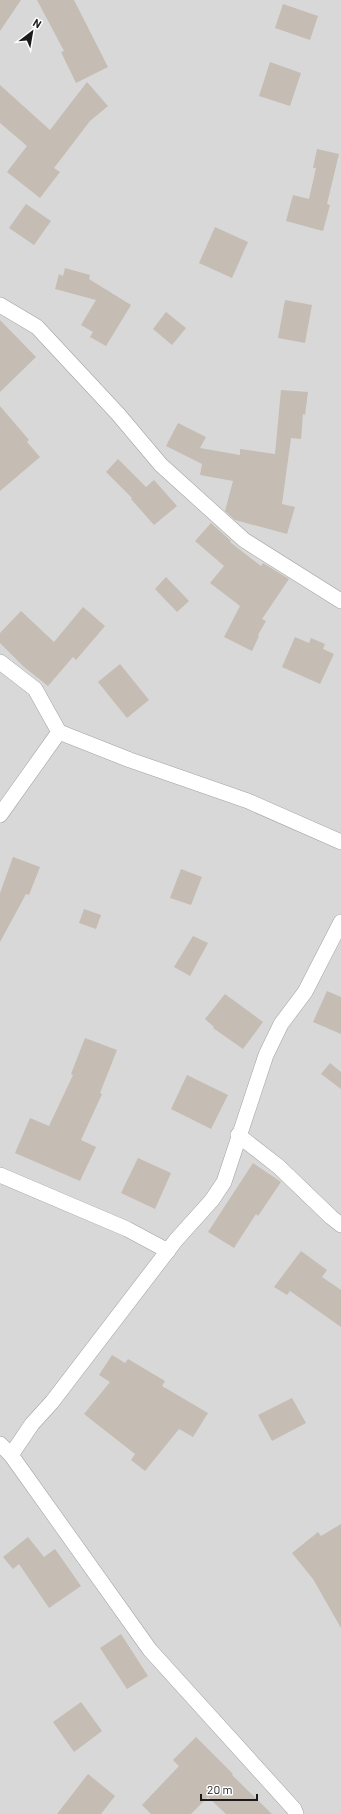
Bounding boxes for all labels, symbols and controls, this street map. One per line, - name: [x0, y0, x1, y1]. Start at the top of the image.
- north arrow: [12, 12, 52, 52]
- text: N: [31, 16, 44, 30]
- scale bar: [201, 1776, 257, 1802]
- text: 20 m: [207, 1782, 233, 1796]

